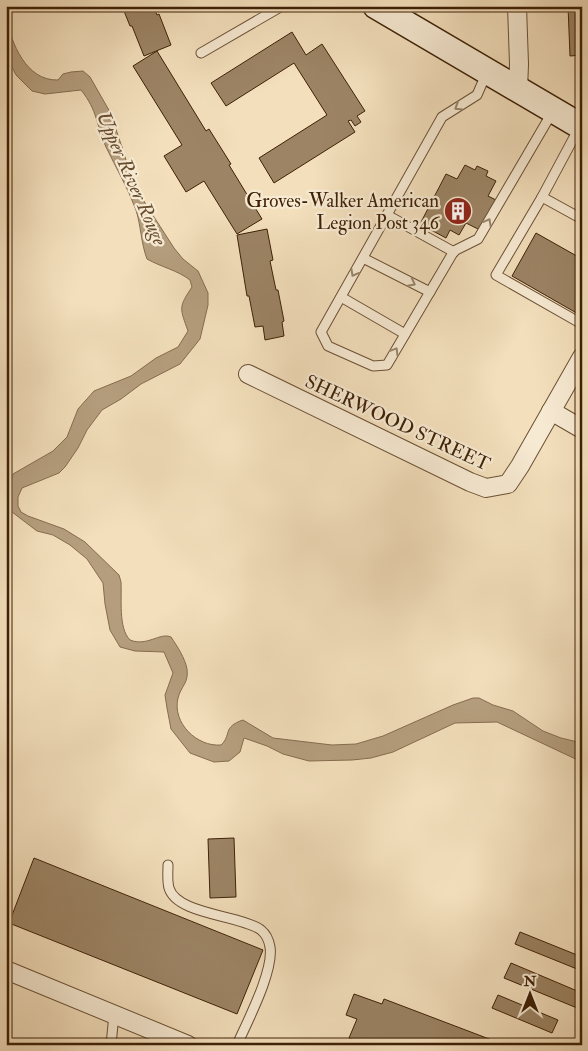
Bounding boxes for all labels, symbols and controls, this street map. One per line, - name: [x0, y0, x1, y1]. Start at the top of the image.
- one-way arrow: [454, 101, 463, 111]
- water label: Upper River Rouge: [91, 107, 172, 249]
- place label: Groves-Walker American Legion Post 346: [246, 189, 440, 235]
- building icon: Groves-Walker American Legion Post 346: [443, 196, 473, 226]
- one-way arrow: [481, 218, 491, 227]
- one-way arrow: [351, 268, 361, 277]
- one-way arrow: [407, 277, 416, 287]
- one-way arrow: [389, 347, 399, 356]
- street label: SHERWOOD STREET: [301, 369, 494, 476]
- north arrow: [506, 968, 556, 1018]
- text: N: [523, 973, 537, 990]

